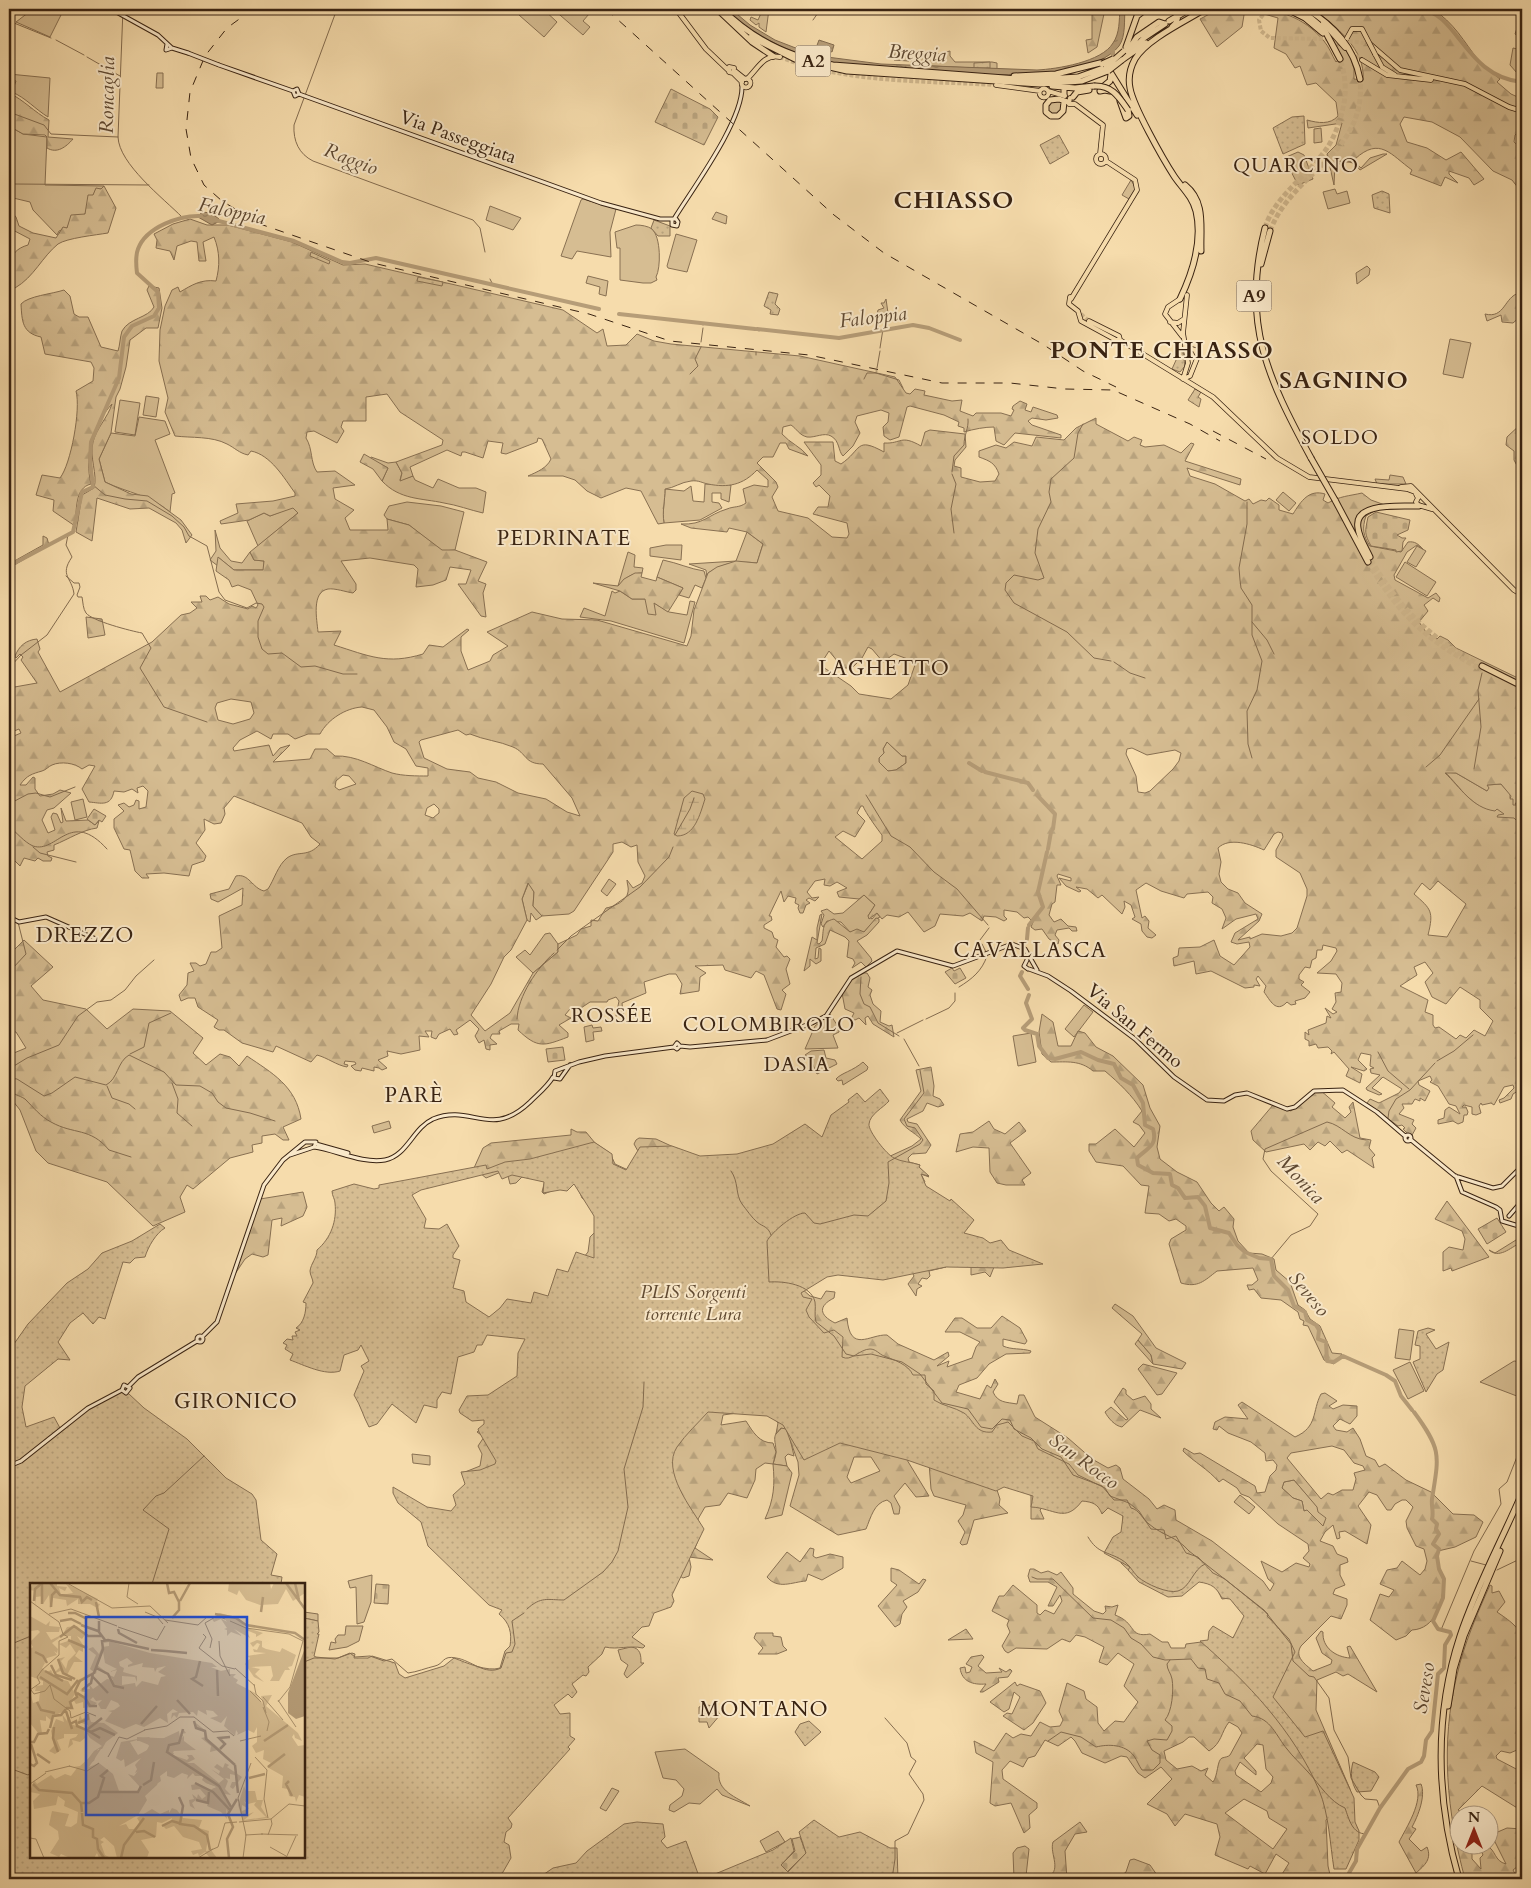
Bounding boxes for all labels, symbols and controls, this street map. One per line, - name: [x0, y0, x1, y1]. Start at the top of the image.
- water label: Breggia: [887, 37, 947, 69]
- road number: A2: [796, 46, 830, 76]
- water label: Roncaglia: [93, 56, 121, 134]
- street label: Via Passeggiata: [396, 104, 520, 170]
- water label: Raggio: [320, 136, 382, 182]
- district label: QUARCINO: [1233, 152, 1359, 179]
- district label: CHIASSO: [894, 184, 1014, 217]
- water label: Faloppia: [196, 191, 268, 231]
- road number: A9: [1236, 280, 1272, 312]
- water label: Faloppia: [838, 299, 908, 335]
- district label: PONTE CHIASSO: [1050, 334, 1274, 367]
- district label: SAGNINO: [1279, 364, 1409, 397]
- district label: SOLDO: [1301, 424, 1379, 451]
- district label: PEDRINATE: [497, 524, 631, 553]
- district label: LAGHETTO: [818, 654, 950, 683]
- district label: DREZZO: [36, 921, 134, 950]
- district label: CAVALLASCA: [953, 936, 1107, 965]
- street label: Via San Fermo: [1081, 978, 1189, 1074]
- district label: ROSSÉE: [571, 1002, 653, 1029]
- district label: COLOMBIROLO: [683, 1011, 855, 1038]
- district label: DASIA: [764, 1051, 830, 1078]
- district label: PARÈ: [385, 1081, 443, 1110]
- water label: Monica: [1271, 1148, 1331, 1210]
- water label: Seveso: [1282, 1266, 1336, 1322]
- park label: PLIS Sorgenti torrente Lura: [640, 1279, 747, 1327]
- district label: GIRONICO: [174, 1387, 298, 1416]
- water label: San Rocco: [1044, 1426, 1124, 1496]
- inset map: [30, 1583, 305, 1858]
- water label: Seveso: [1407, 1661, 1441, 1715]
- district label: MONTANO: [699, 1695, 829, 1724]
- north arrow: [1448, 1806, 1498, 1856]
- text: N: [1468, 1808, 1480, 1827]

